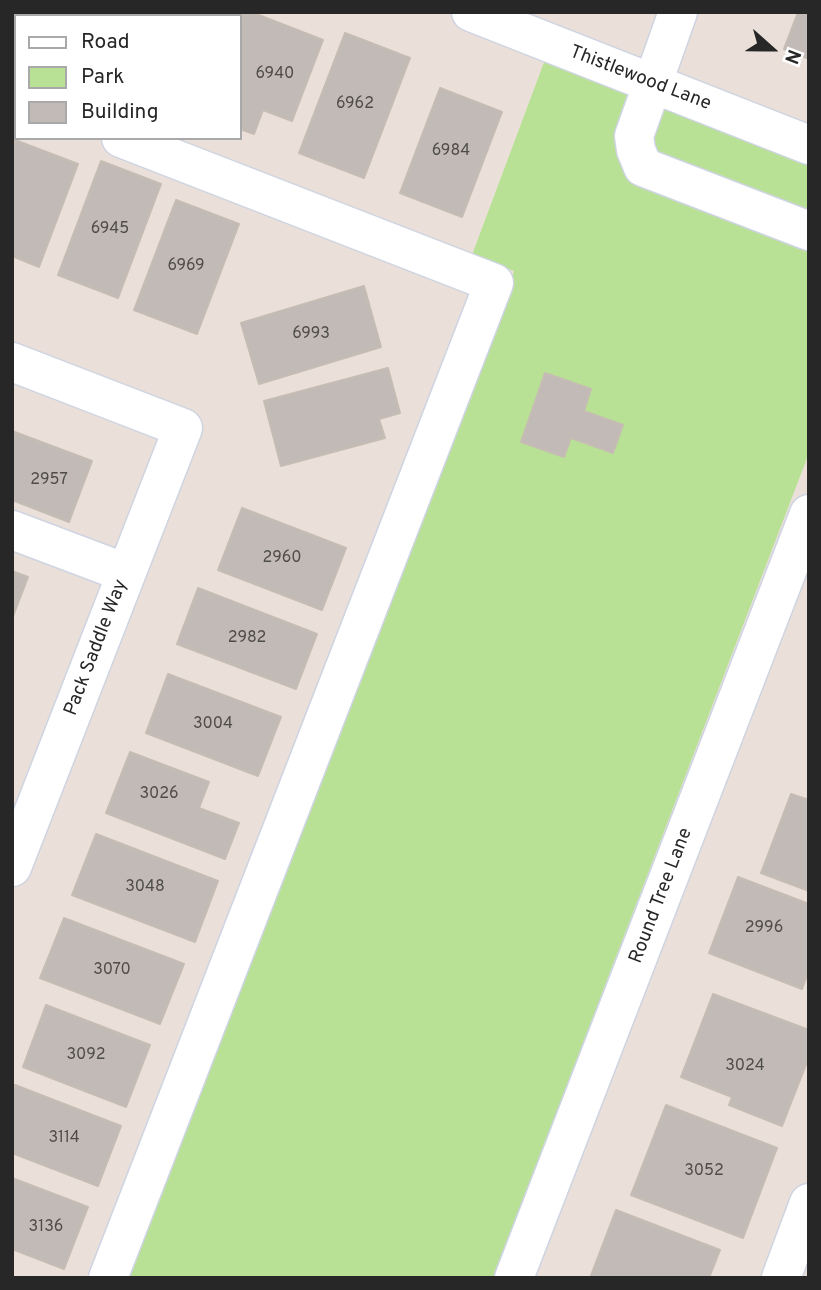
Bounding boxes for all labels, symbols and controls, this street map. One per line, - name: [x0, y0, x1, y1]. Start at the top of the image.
- legend: [14, 14, 242, 140]
- north arrow: [737, 14, 807, 84]
- text: Road: [81, 29, 130, 56]
- street label: Thistlewood Lane: [566, 42, 714, 116]
- text: N: [778, 46, 805, 67]
- text: Park: [81, 64, 124, 91]
- house number: 6940: [256, 65, 294, 85]
- house number: 6962: [336, 95, 374, 115]
- text: Building: [81, 99, 159, 126]
- house number: 6984: [432, 142, 470, 162]
- house number: 6945: [91, 220, 129, 240]
- house number: 6969: [167, 257, 205, 277]
- house number: 6993: [292, 325, 330, 345]
- house number: 2957: [30, 471, 68, 491]
- house number: 2960: [262, 549, 302, 569]
- street label: Pack Saddle Way: [61, 577, 133, 719]
- house number: 2982: [228, 629, 266, 649]
- house number: 3004: [193, 715, 233, 735]
- house number: 3026: [139, 785, 179, 805]
- street label: Round Tree Lane: [626, 825, 698, 967]
- house number: 3048: [125, 878, 165, 898]
- house number: 2996: [745, 919, 783, 939]
- house number: 3070: [93, 961, 131, 981]
- house number: 3092: [66, 1046, 106, 1066]
- house number: 3024: [725, 1057, 765, 1077]
- house number: 3114: [48, 1129, 80, 1149]
- house number: 3052: [684, 1162, 724, 1182]
- house number: 3136: [29, 1218, 63, 1238]

